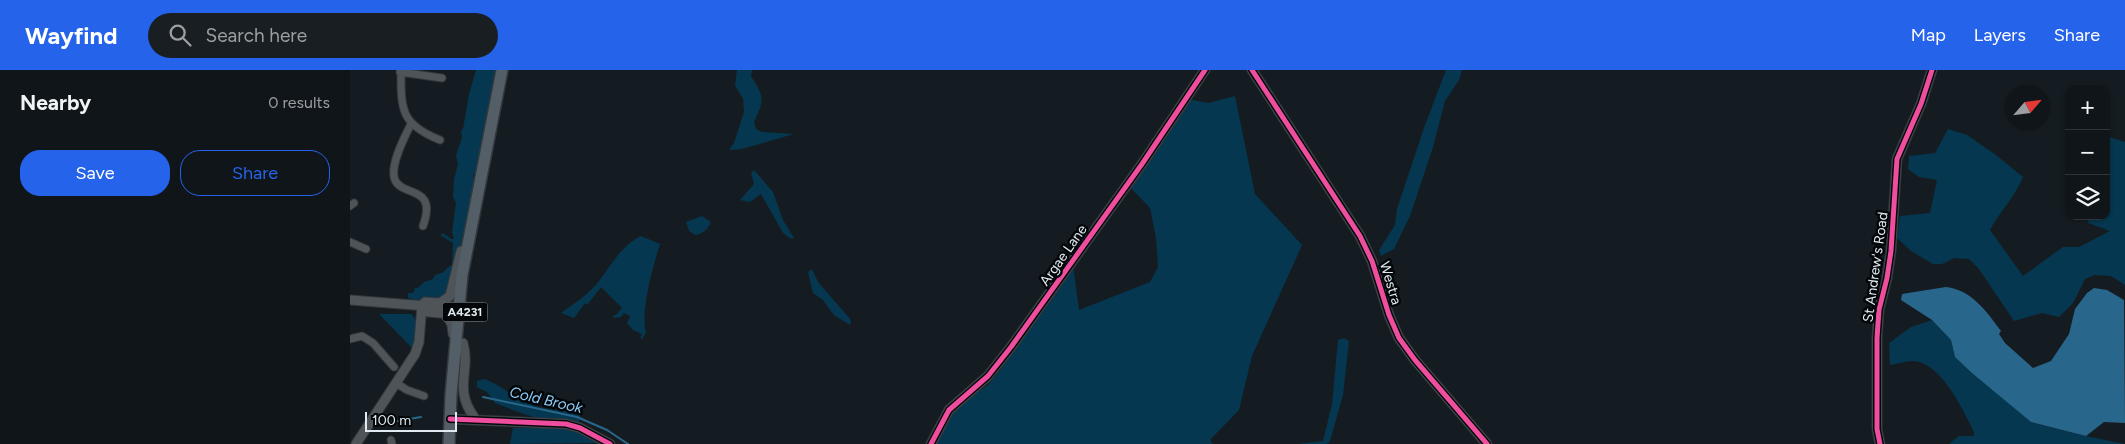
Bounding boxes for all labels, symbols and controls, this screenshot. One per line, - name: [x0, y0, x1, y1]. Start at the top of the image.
- search box: [148, 13, 498, 58]
- text: Wayfind: [25, 21, 118, 50]
- icon: search: [166, 21, 194, 49]
- text: Search here: [206, 24, 307, 47]
- text: Map: [1911, 24, 1946, 46]
- text: Layers: [1974, 24, 2026, 46]
- text: Share: [2054, 24, 2100, 46]
- north arrow: [2005, 85, 2050, 130]
- map controls: [2065, 85, 2110, 220]
- button: +: [2065, 85, 2110, 130]
- text: Nearby: [20, 90, 91, 115]
- text: 0 results: [268, 93, 330, 112]
- button: −: [2065, 130, 2110, 175]
- button: Save: [20, 150, 170, 196]
- button: Share: [180, 150, 330, 196]
- button: layers: [2065, 175, 2110, 220]
- street label: St Andrew's Road: [1859, 211, 1892, 323]
- street label: Argae Lane: [1036, 221, 1091, 289]
- street label: Westra: [1376, 260, 1405, 307]
- road number: A4231: [442, 302, 488, 322]
- water label: Cold Brook: [508, 383, 585, 417]
- scale bar: [365, 409, 458, 432]
- text: 100 m: [372, 412, 411, 429]

